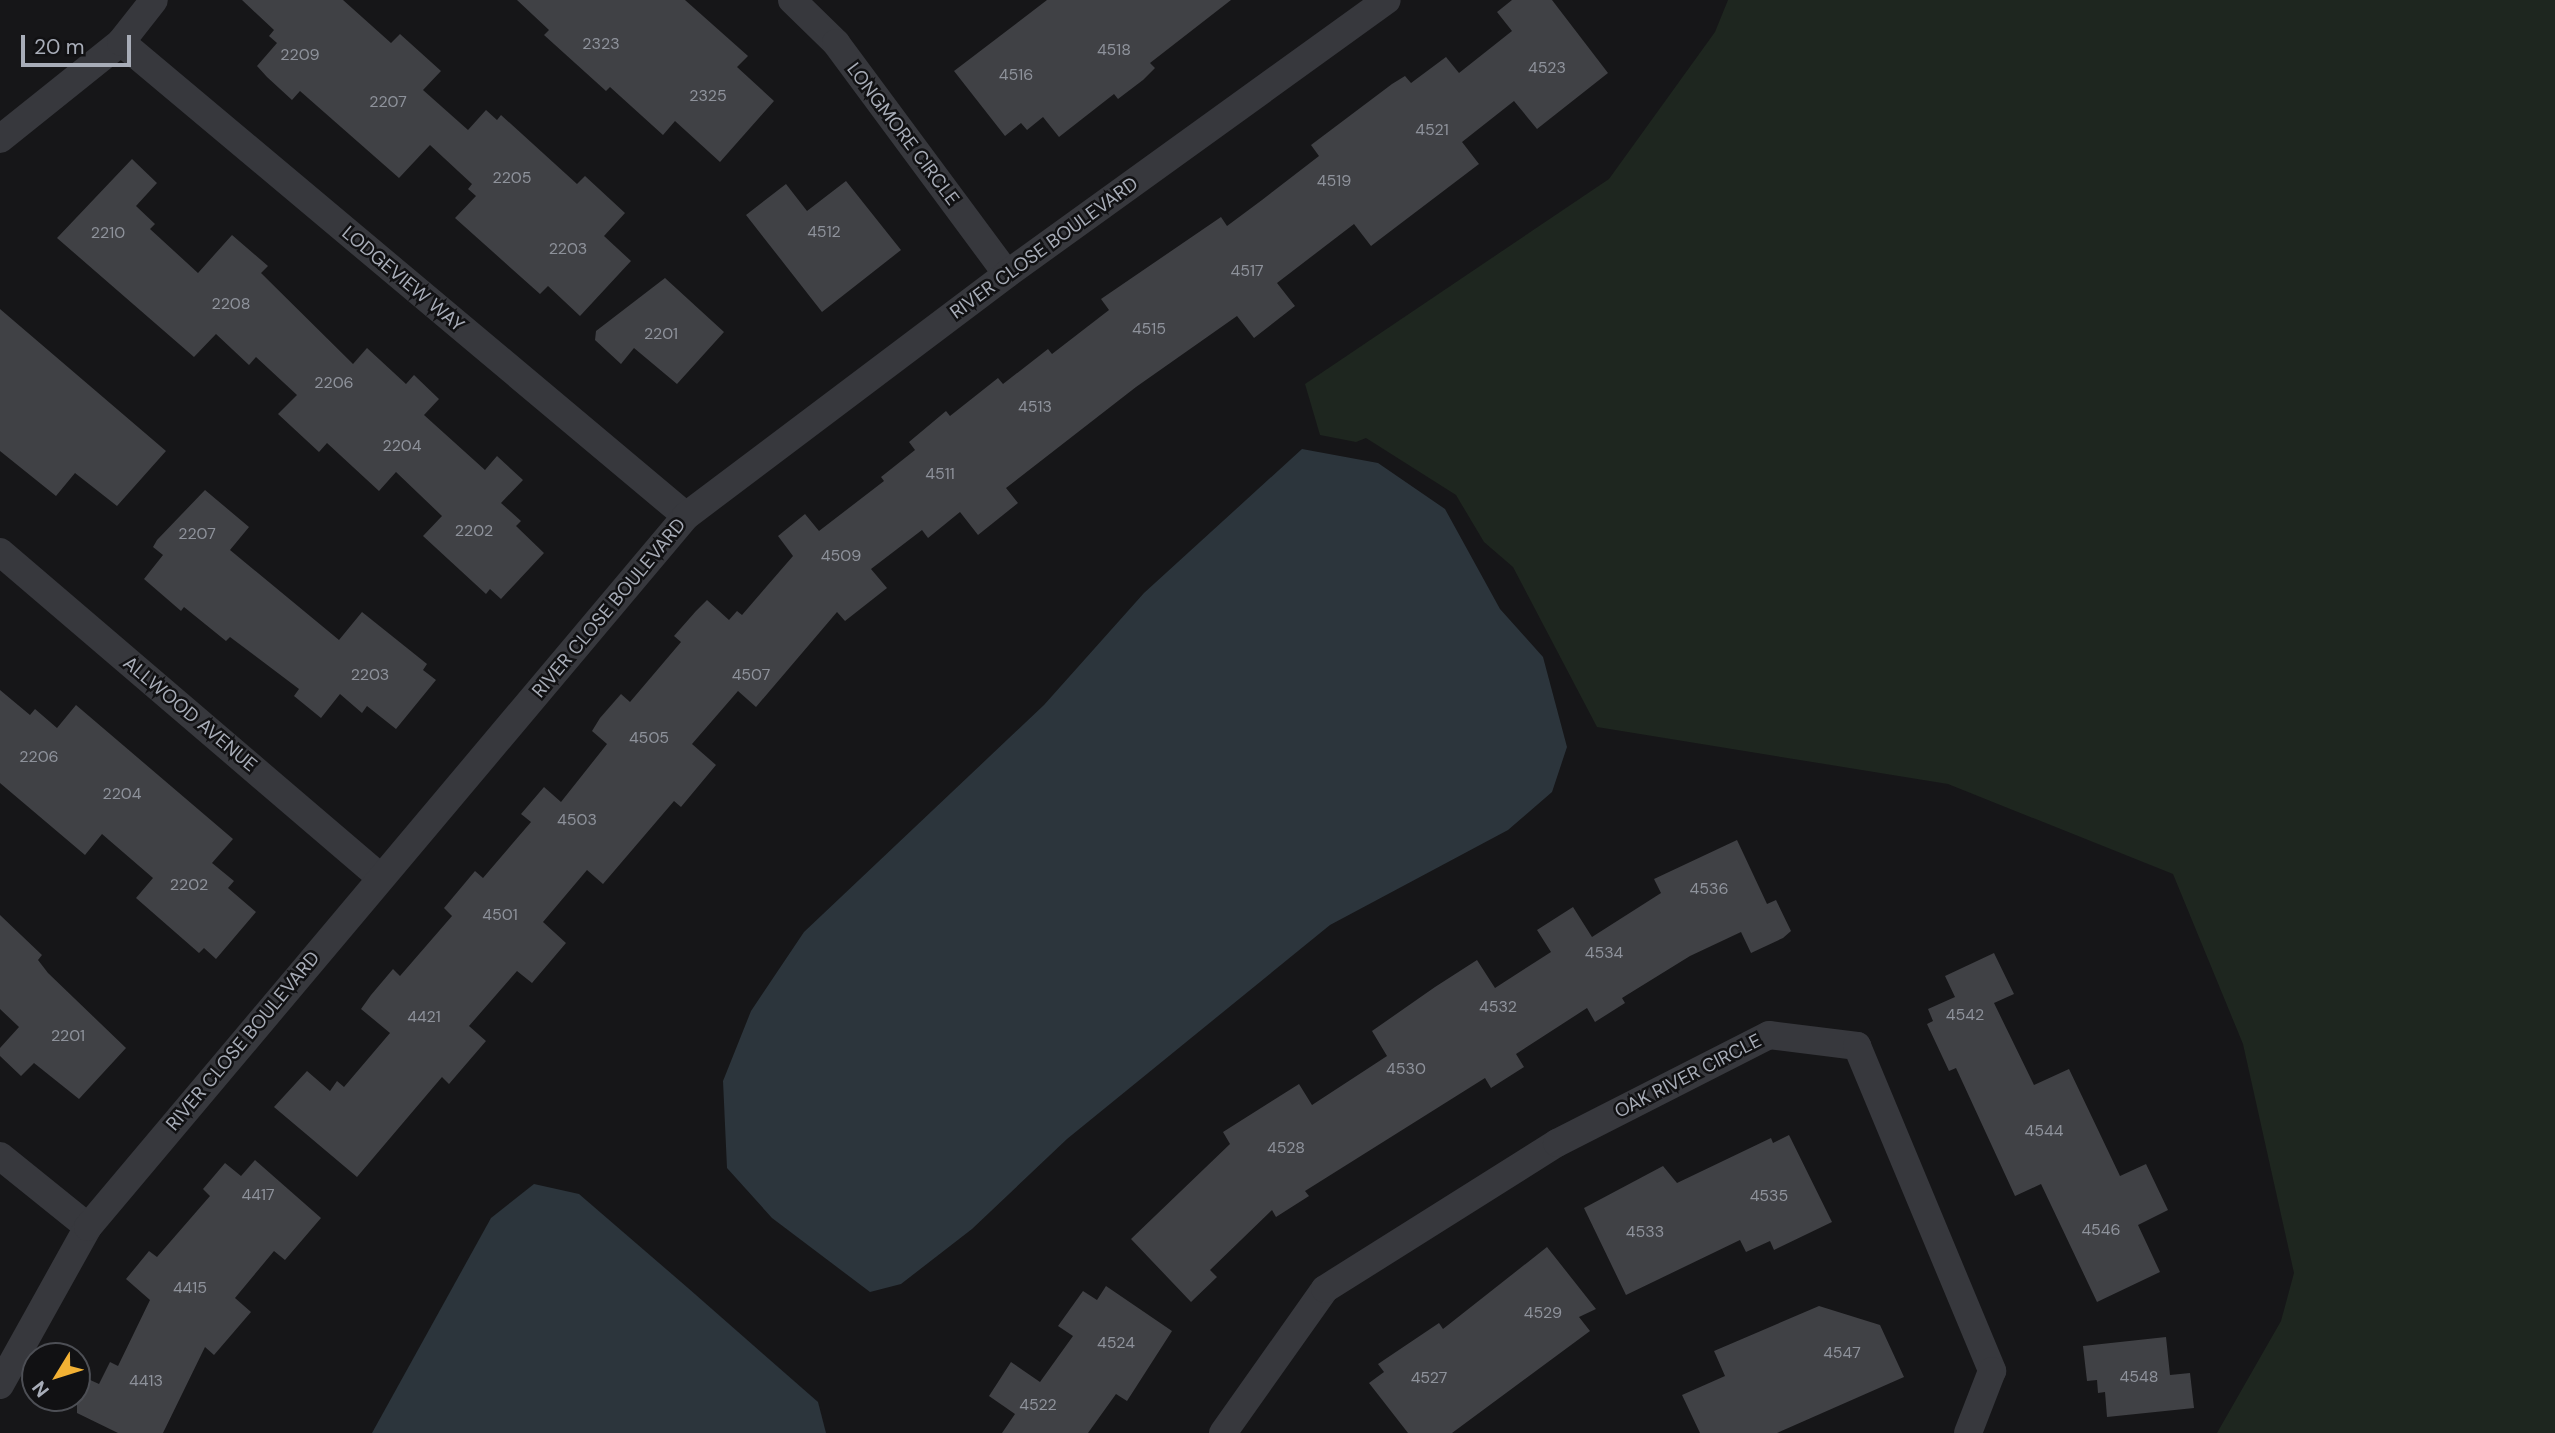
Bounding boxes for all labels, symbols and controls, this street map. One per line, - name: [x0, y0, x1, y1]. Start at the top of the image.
- scale bar: [24, 21, 135, 65]
- text: 20 m: [34, 33, 85, 61]
- house number: 2323: [582, 34, 620, 54]
- house number: 4518: [1097, 40, 1131, 60]
- house number: 2209: [280, 45, 320, 65]
- street label: LONGMORE CIRCLE: [842, 58, 964, 210]
- house number: 4523: [1528, 58, 1566, 78]
- house number: 4516: [999, 65, 1033, 85]
- house number: 2325: [689, 86, 727, 106]
- house number: 2207: [369, 92, 407, 112]
- house number: 4521: [1415, 120, 1449, 140]
- house number: 2205: [493, 168, 531, 188]
- house number: 4519: [1317, 171, 1351, 191]
- street label: RIVER CLOSE BOULEVARD: [946, 172, 1142, 324]
- street label: LODGEVIEW WAY: [337, 221, 469, 337]
- house number: 4512: [807, 222, 841, 242]
- house number: 2210: [91, 223, 125, 243]
- house number: 2203: [549, 239, 587, 259]
- house number: 4517: [1230, 261, 1264, 281]
- house number: 2208: [212, 294, 250, 314]
- house number: 4515: [1132, 319, 1166, 339]
- house number: 2201: [644, 324, 678, 344]
- house number: 2206: [314, 373, 354, 393]
- house number: 4513: [1018, 397, 1052, 417]
- house number: 2204: [383, 436, 421, 456]
- house number: 4511: [925, 464, 955, 484]
- street label: RIVER CLOSE BOULEVARD: [527, 514, 691, 702]
- house number: 2202: [455, 521, 493, 541]
- house number: 2207: [178, 524, 216, 544]
- house number: 4509: [821, 546, 861, 566]
- street label: ALLWOOD AVENUE: [119, 651, 261, 777]
- house number: 2203: [351, 665, 389, 685]
- house number: 4507: [732, 665, 770, 685]
- house number: 4505: [629, 728, 669, 748]
- house number: 2206: [19, 747, 59, 767]
- house number: 2204: [103, 784, 141, 804]
- house number: 4503: [557, 810, 597, 830]
- house number: 2202: [170, 875, 208, 895]
- house number: 4536: [1690, 879, 1728, 899]
- house number: 4501: [482, 905, 518, 925]
- house number: 4534: [1585, 943, 1623, 963]
- street label: RIVER CLOSE BOULEVARD: [161, 947, 325, 1135]
- house number: 4532: [1479, 997, 1517, 1017]
- house number: 4542: [1946, 1005, 1984, 1025]
- house number: 4421: [407, 1007, 441, 1027]
- house number: 2201: [51, 1026, 85, 1046]
- street label: OAK RIVER CIRCLE: [1611, 1029, 1765, 1123]
- house number: 4530: [1386, 1059, 1426, 1079]
- house number: 4544: [2025, 1121, 2063, 1141]
- house number: 4528: [1267, 1138, 1305, 1158]
- house number: 4417: [242, 1185, 274, 1205]
- house number: 4535: [1750, 1186, 1788, 1206]
- house number: 4546: [2081, 1220, 2121, 1240]
- house number: 4533: [1626, 1222, 1664, 1242]
- house number: 4415: [173, 1278, 207, 1298]
- house number: 4529: [1524, 1303, 1562, 1323]
- house number: 4524: [1097, 1333, 1135, 1353]
- north arrow: [21, 1342, 91, 1412]
- house number: 4547: [1823, 1343, 1861, 1363]
- house number: 4548: [2120, 1367, 2158, 1387]
- house number: 4527: [1411, 1368, 1447, 1388]
- house number: 4413: [129, 1371, 163, 1391]
- text: N: [27, 1376, 55, 1402]
- house number: 4522: [1019, 1395, 1057, 1415]

